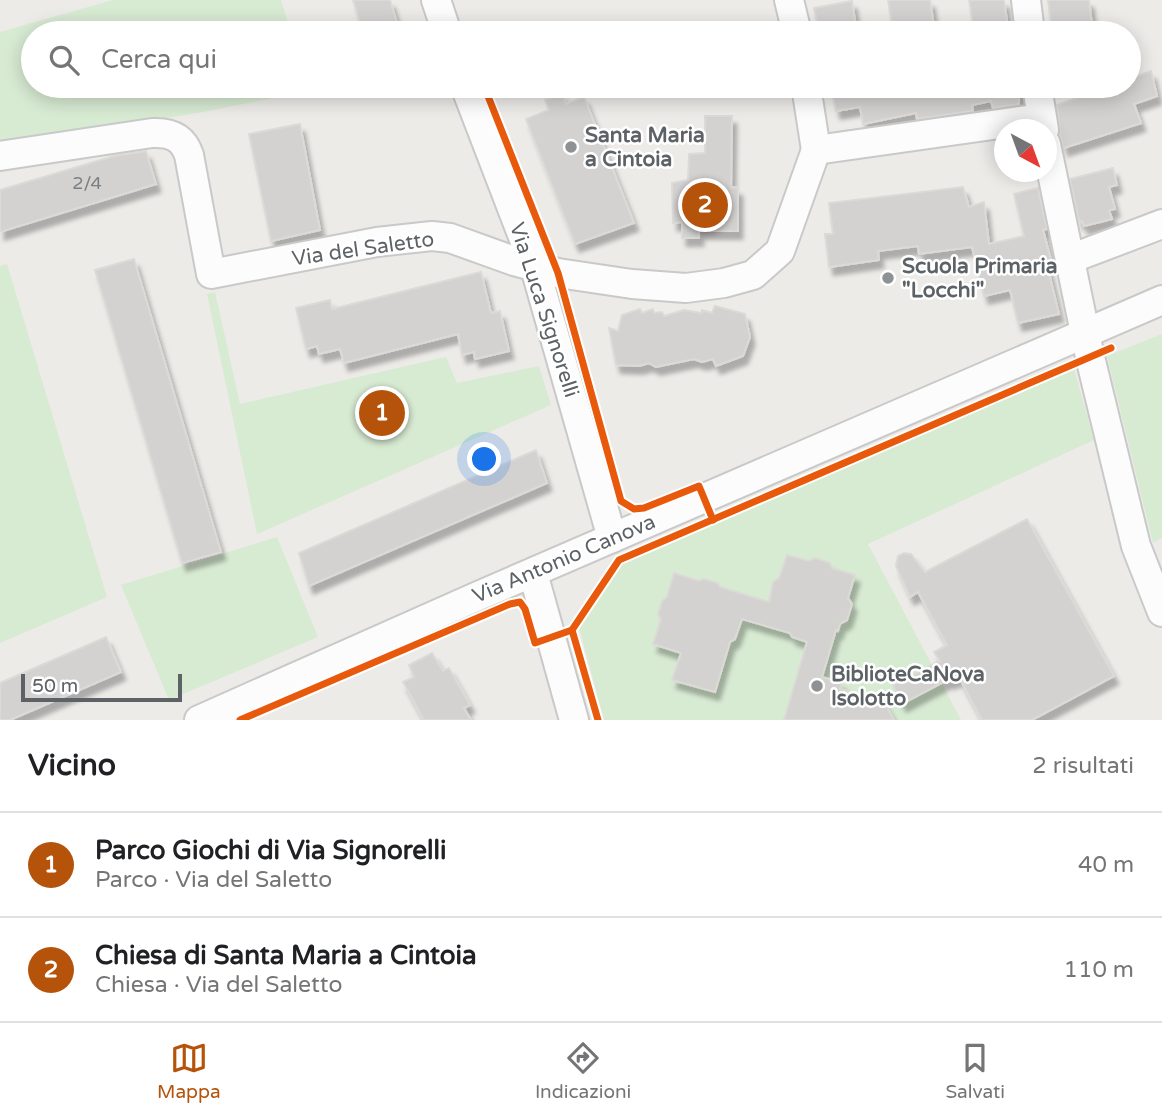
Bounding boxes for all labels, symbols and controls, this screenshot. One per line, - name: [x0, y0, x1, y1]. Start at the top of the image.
- search box: [21, 21, 1141, 98]
- icon: search: [45, 41, 83, 79]
- text: Cerca qui: [101, 44, 217, 75]
- north arrow: [994, 119, 1057, 182]
- place label: Santa Maria a Cintoia: [585, 123, 705, 172]
- marker: Santa Maria a Cintoia: [563, 139, 579, 155]
- house number: 2/4: [72, 172, 102, 194]
- pin: 2: [682, 179, 728, 231]
- street label: Via Luca Signorelli: [504, 219, 584, 401]
- street label: Via del Saletto: [290, 227, 436, 271]
- place label: Scuola Primaria "Locchi": [902, 254, 1058, 303]
- marker: Scuola Primaria "Locchi": [880, 270, 896, 286]
- pin: 1: [359, 387, 405, 439]
- your location: [467, 442, 501, 476]
- street label: Via Antonio Canova: [469, 509, 659, 609]
- place label: BiblioteCaNova Isolotto: [831, 662, 985, 711]
- scale bar: [21, 671, 182, 703]
- text: 50 m: [32, 675, 78, 697]
- marker: BiblioteCaNova Isolotto: [809, 678, 825, 694]
- text: Vicino: [28, 747, 116, 784]
- text: 2 risultati: [1032, 752, 1134, 780]
- text: Parco Giochi di Via Signorelli: [95, 835, 446, 866]
- text: 1: [44, 851, 58, 879]
- text: 40 m: [1078, 851, 1134, 879]
- text: Parco · Via del Saletto: [95, 866, 332, 894]
- text: Chiesa di Santa Maria a Cintoia: [95, 940, 477, 971]
- text: 2: [44, 956, 58, 984]
- text: 110 m: [1064, 956, 1134, 984]
- text: Chiesa · Via del Saletto: [95, 971, 342, 999]
- tab: Mappa: [157, 1039, 221, 1103]
- tab: Indicazioni: [535, 1039, 631, 1103]
- tab: Salvati: [945, 1039, 1005, 1103]

